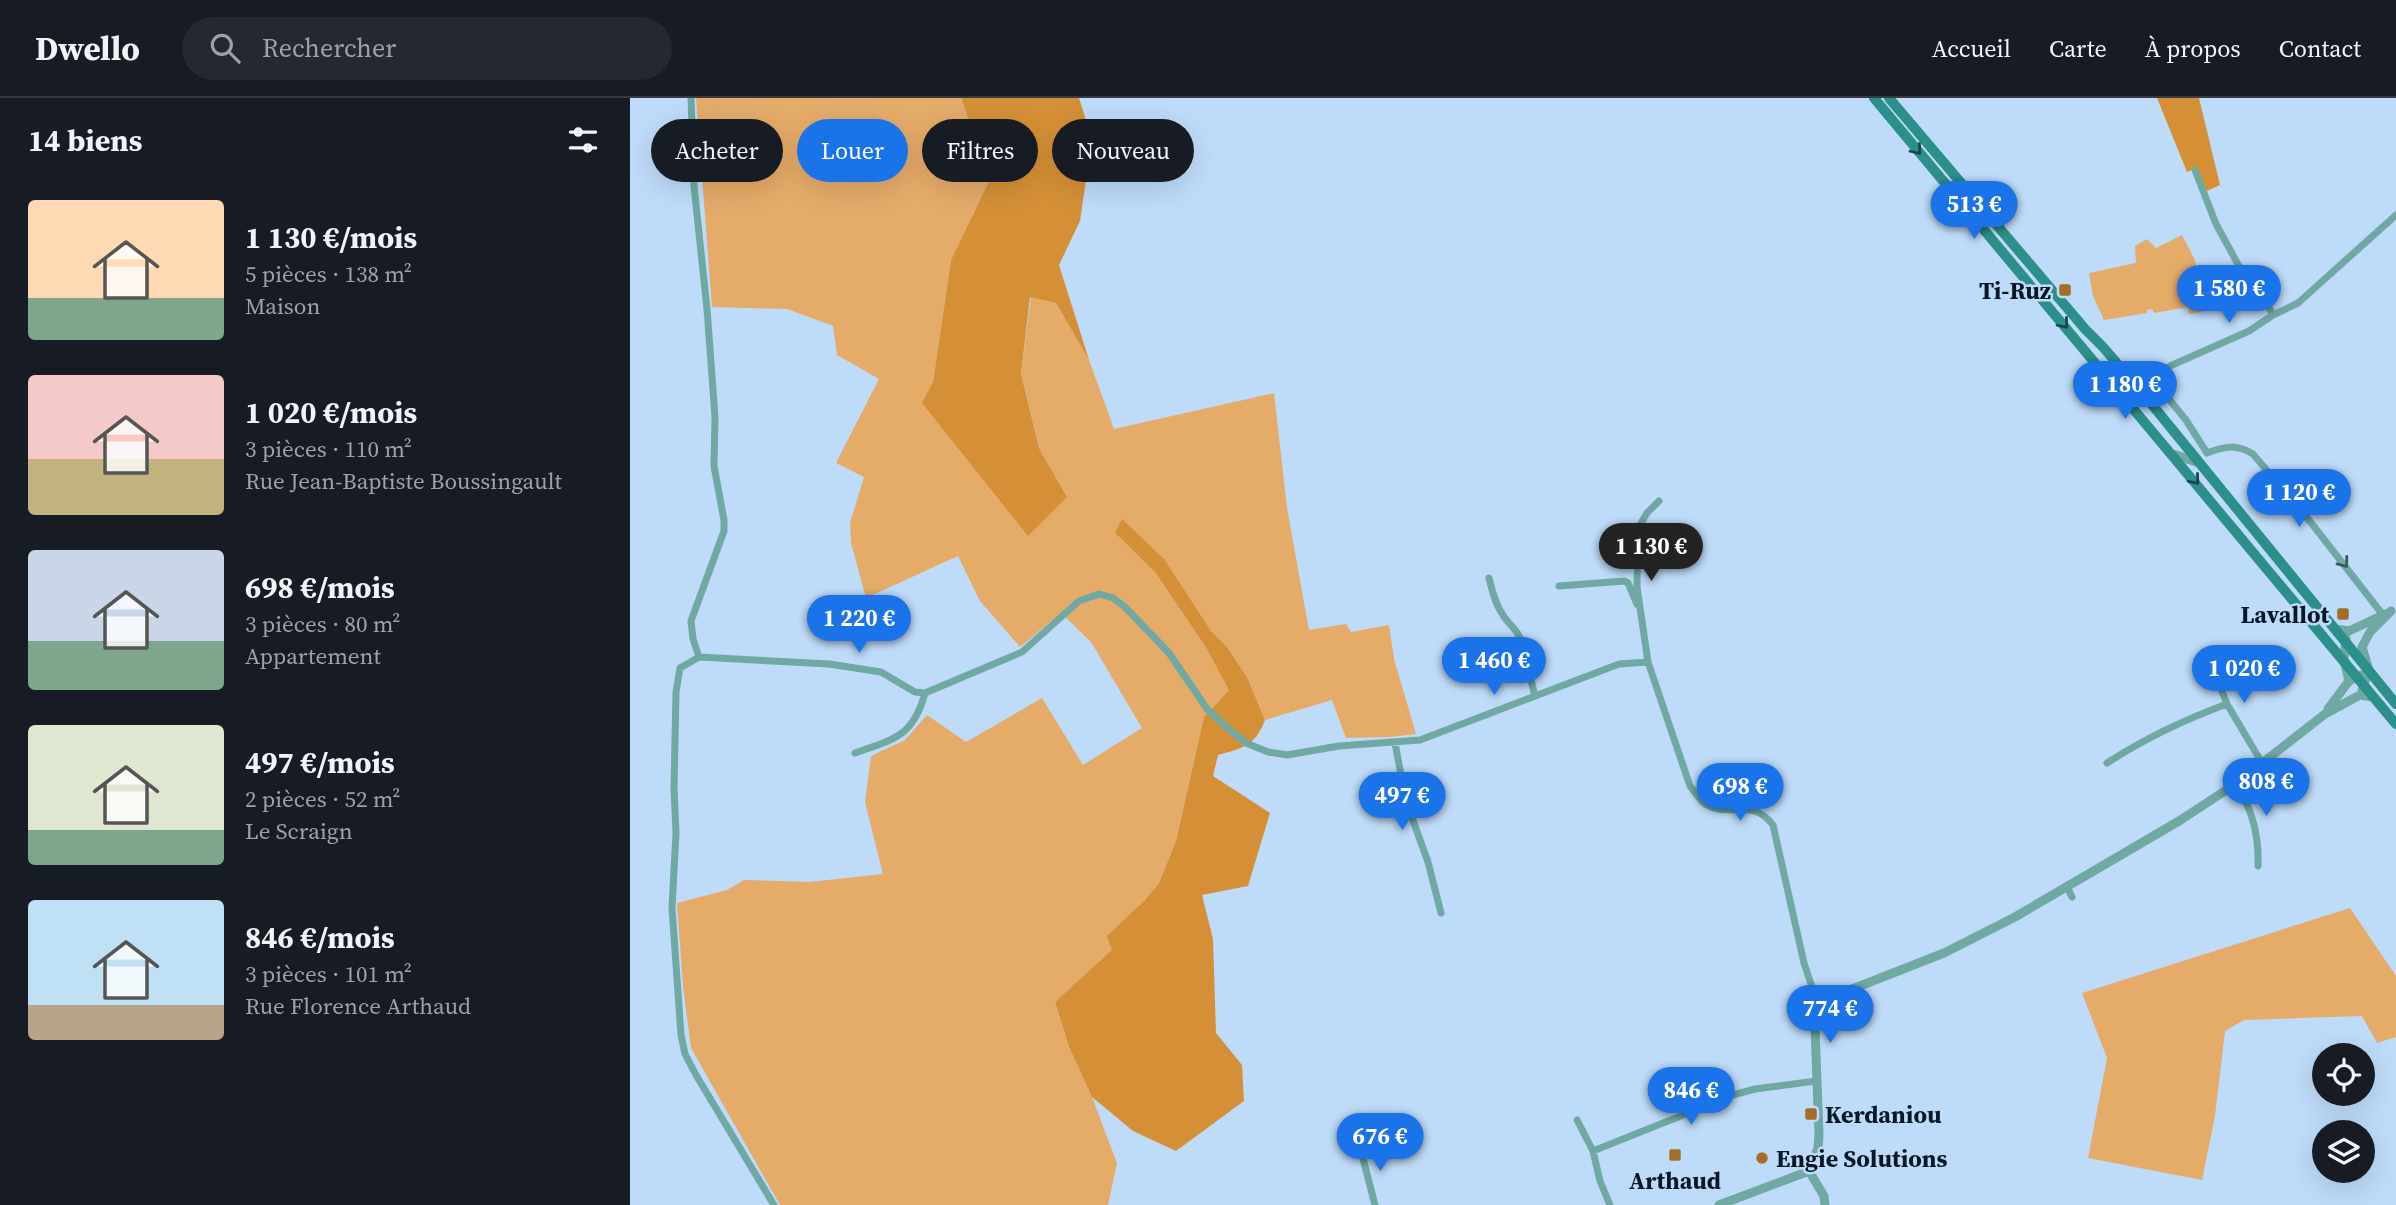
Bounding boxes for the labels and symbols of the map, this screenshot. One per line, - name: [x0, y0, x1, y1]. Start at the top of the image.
- one-way arrow: [1909, 142, 1921, 155]
- pin: 513 €: [1925, 181, 2023, 241]
- pin: 1 580 €: [2164, 266, 2294, 325]
- place label: Ti-Ruz: [1979, 274, 2051, 307]
- marker: Ti-Ruz: [2057, 282, 2073, 298]
- one-way arrow: [2056, 316, 2068, 329]
- pin: 1 180 €: [2060, 362, 2190, 421]
- pin: 1 120 €: [2234, 470, 2364, 529]
- one-way arrow: [2186, 473, 2199, 485]
- pin: 1 130 €: [1586, 524, 1716, 583]
- one-way arrow: [2335, 555, 2348, 567]
- pin: 1 220 €: [794, 596, 924, 655]
- place label: Lavallot: [2240, 598, 2329, 631]
- marker: Lavallot: [2335, 606, 2351, 622]
- pin: 1 460 €: [1429, 638, 1559, 697]
- pin: 1 020 €: [2179, 646, 2309, 705]
- pin: 808 €: [2217, 758, 2315, 818]
- pin: 698 €: [1691, 764, 1789, 823]
- pin: 497 €: [1353, 772, 1451, 832]
- pin: 774 €: [1781, 986, 1879, 1045]
- pin: 846 €: [1642, 1068, 1740, 1127]
- place label: Kerdaniou: [1825, 1098, 1942, 1131]
- marker: Kerdaniou: [1803, 1106, 1819, 1122]
- pin: 676 €: [1331, 1114, 1429, 1173]
- place label: Engie Solutions: [1776, 1142, 1948, 1175]
- marker: Arthaud: [1667, 1147, 1683, 1163]
- marker: Engie Solutions: [1754, 1150, 1770, 1166]
- place label: Arthaud: [1629, 1164, 1721, 1197]

